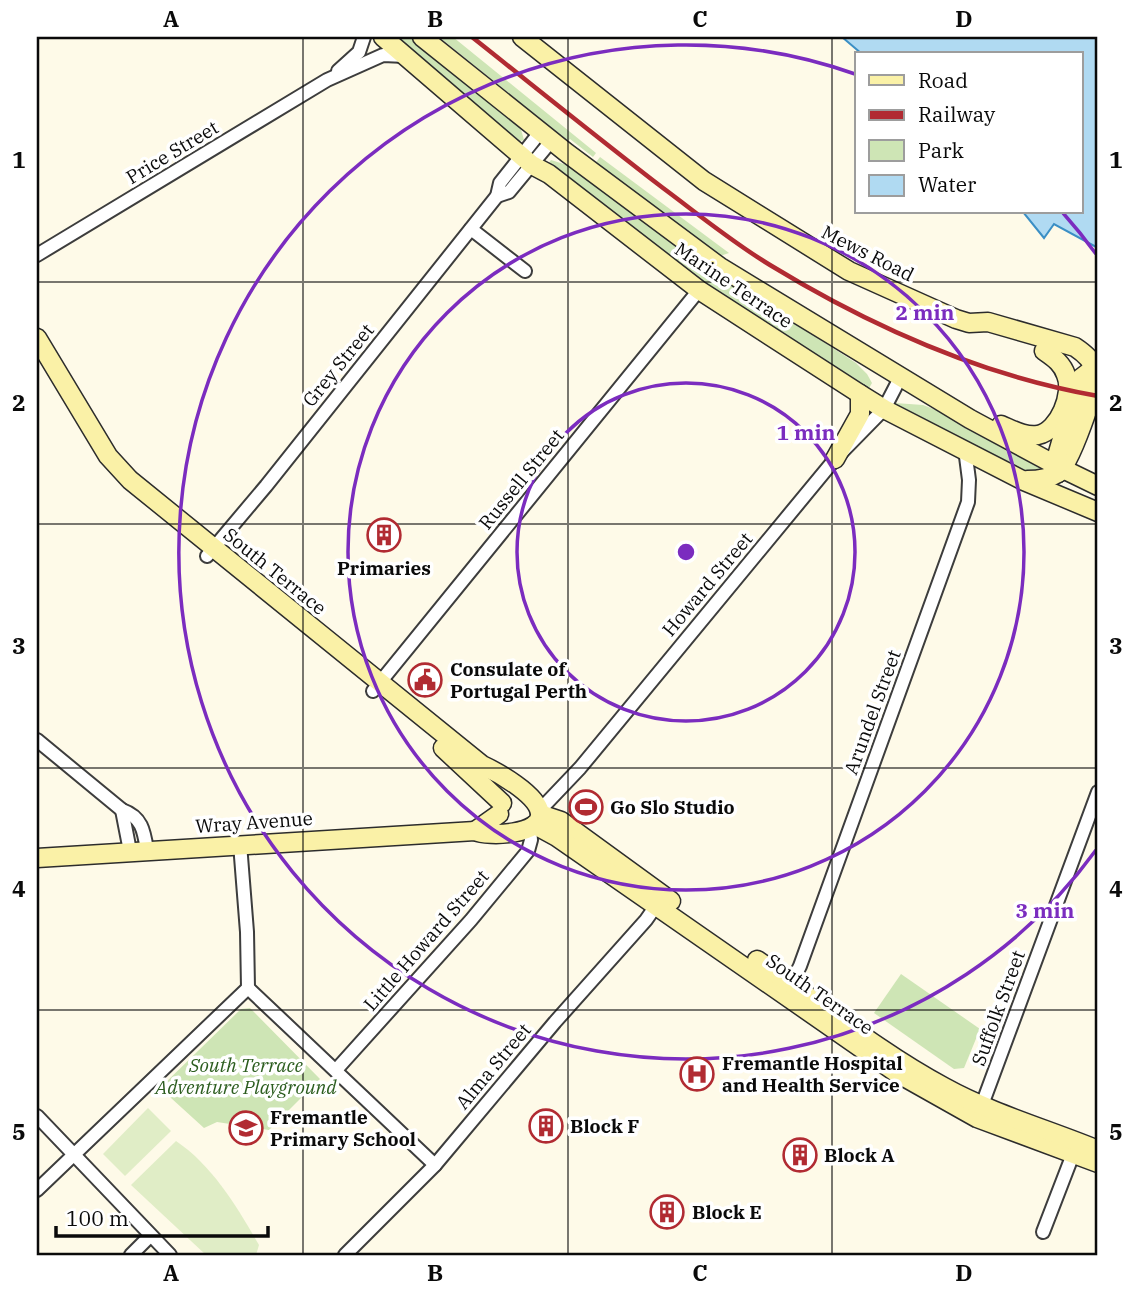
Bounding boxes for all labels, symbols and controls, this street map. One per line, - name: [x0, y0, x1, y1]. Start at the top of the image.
- text: A: [163, 3, 179, 33]
- text: B: [427, 3, 443, 33]
- text: C: [692, 3, 708, 33]
- text: D: [955, 3, 973, 33]
- legend: [855, 52, 1082, 214]
- text: Road: [918, 66, 968, 94]
- text: Railway: [918, 100, 996, 128]
- street label: Price Street: [121, 115, 223, 189]
- text: Park: [918, 136, 965, 164]
- text: 1: [12, 144, 26, 174]
- text: 1: [1109, 144, 1123, 174]
- text: Water: [918, 170, 977, 198]
- street label: Mews Road: [818, 219, 918, 287]
- street label: Marine Terrace: [671, 237, 797, 333]
- text: 2 min: [896, 298, 954, 326]
- street label: Grey Street: [297, 318, 379, 411]
- text: 2: [12, 387, 26, 417]
- text: 2: [1109, 387, 1123, 417]
- text: 1 min: [777, 418, 835, 446]
- street label: Russell Street: [473, 424, 569, 534]
- building icon: Primaries: [365, 516, 403, 554]
- street label: South Terrace: [219, 522, 331, 620]
- street label: Howard Street: [657, 527, 758, 641]
- centre of rings: [674, 540, 698, 564]
- place label: Primaries: [337, 556, 431, 580]
- text: 3: [12, 630, 26, 660]
- text: 3: [1109, 630, 1123, 660]
- street label: Arundel Street: [838, 646, 906, 778]
- place label: Consulate of Portugal Perth: [450, 657, 587, 703]
- public building icon: Consulate of Portugal Perth: [406, 661, 444, 699]
- sports icon: Go Slo Studio: [567, 788, 605, 826]
- place label: Go Slo Studio: [610, 795, 735, 819]
- street label: Wray Avenue: [194, 806, 314, 838]
- street label: Little Howard Street: [358, 864, 494, 1015]
- text: 4: [12, 873, 26, 903]
- text: 4: [1109, 873, 1123, 903]
- text: 3 min: [1016, 896, 1074, 924]
- street label: Suffolk Street: [966, 947, 1030, 1069]
- street label: South Terrace: [762, 948, 878, 1040]
- street label: Alma Street: [450, 1018, 536, 1114]
- place label: Fremantle Hospital and Health Service: [722, 1051, 903, 1097]
- park label: South Terrace Adventure Playground: [153, 1053, 337, 1099]
- hospital icon: Fremantle Hospital and Health Service: [678, 1055, 716, 1093]
- place label: Fremantle Primary School: [270, 1105, 416, 1151]
- building icon: Block F: [527, 1107, 565, 1145]
- school or university icon: Fremantle Primary School: [227, 1109, 265, 1147]
- place label: Block F: [570, 1114, 639, 1138]
- text: 5: [12, 1116, 26, 1146]
- text: 5: [1109, 1116, 1123, 1146]
- building icon: Block A: [781, 1136, 819, 1174]
- place label: Block A: [824, 1143, 895, 1167]
- building icon: Block E: [648, 1193, 686, 1231]
- scale bar: [56, 1194, 268, 1238]
- place label: Block E: [692, 1200, 762, 1224]
- text: 100 m: [66, 1204, 129, 1232]
- text: A: [163, 1257, 179, 1287]
- text: B: [427, 1257, 443, 1287]
- text: C: [692, 1257, 708, 1287]
- text: D: [955, 1257, 973, 1287]

